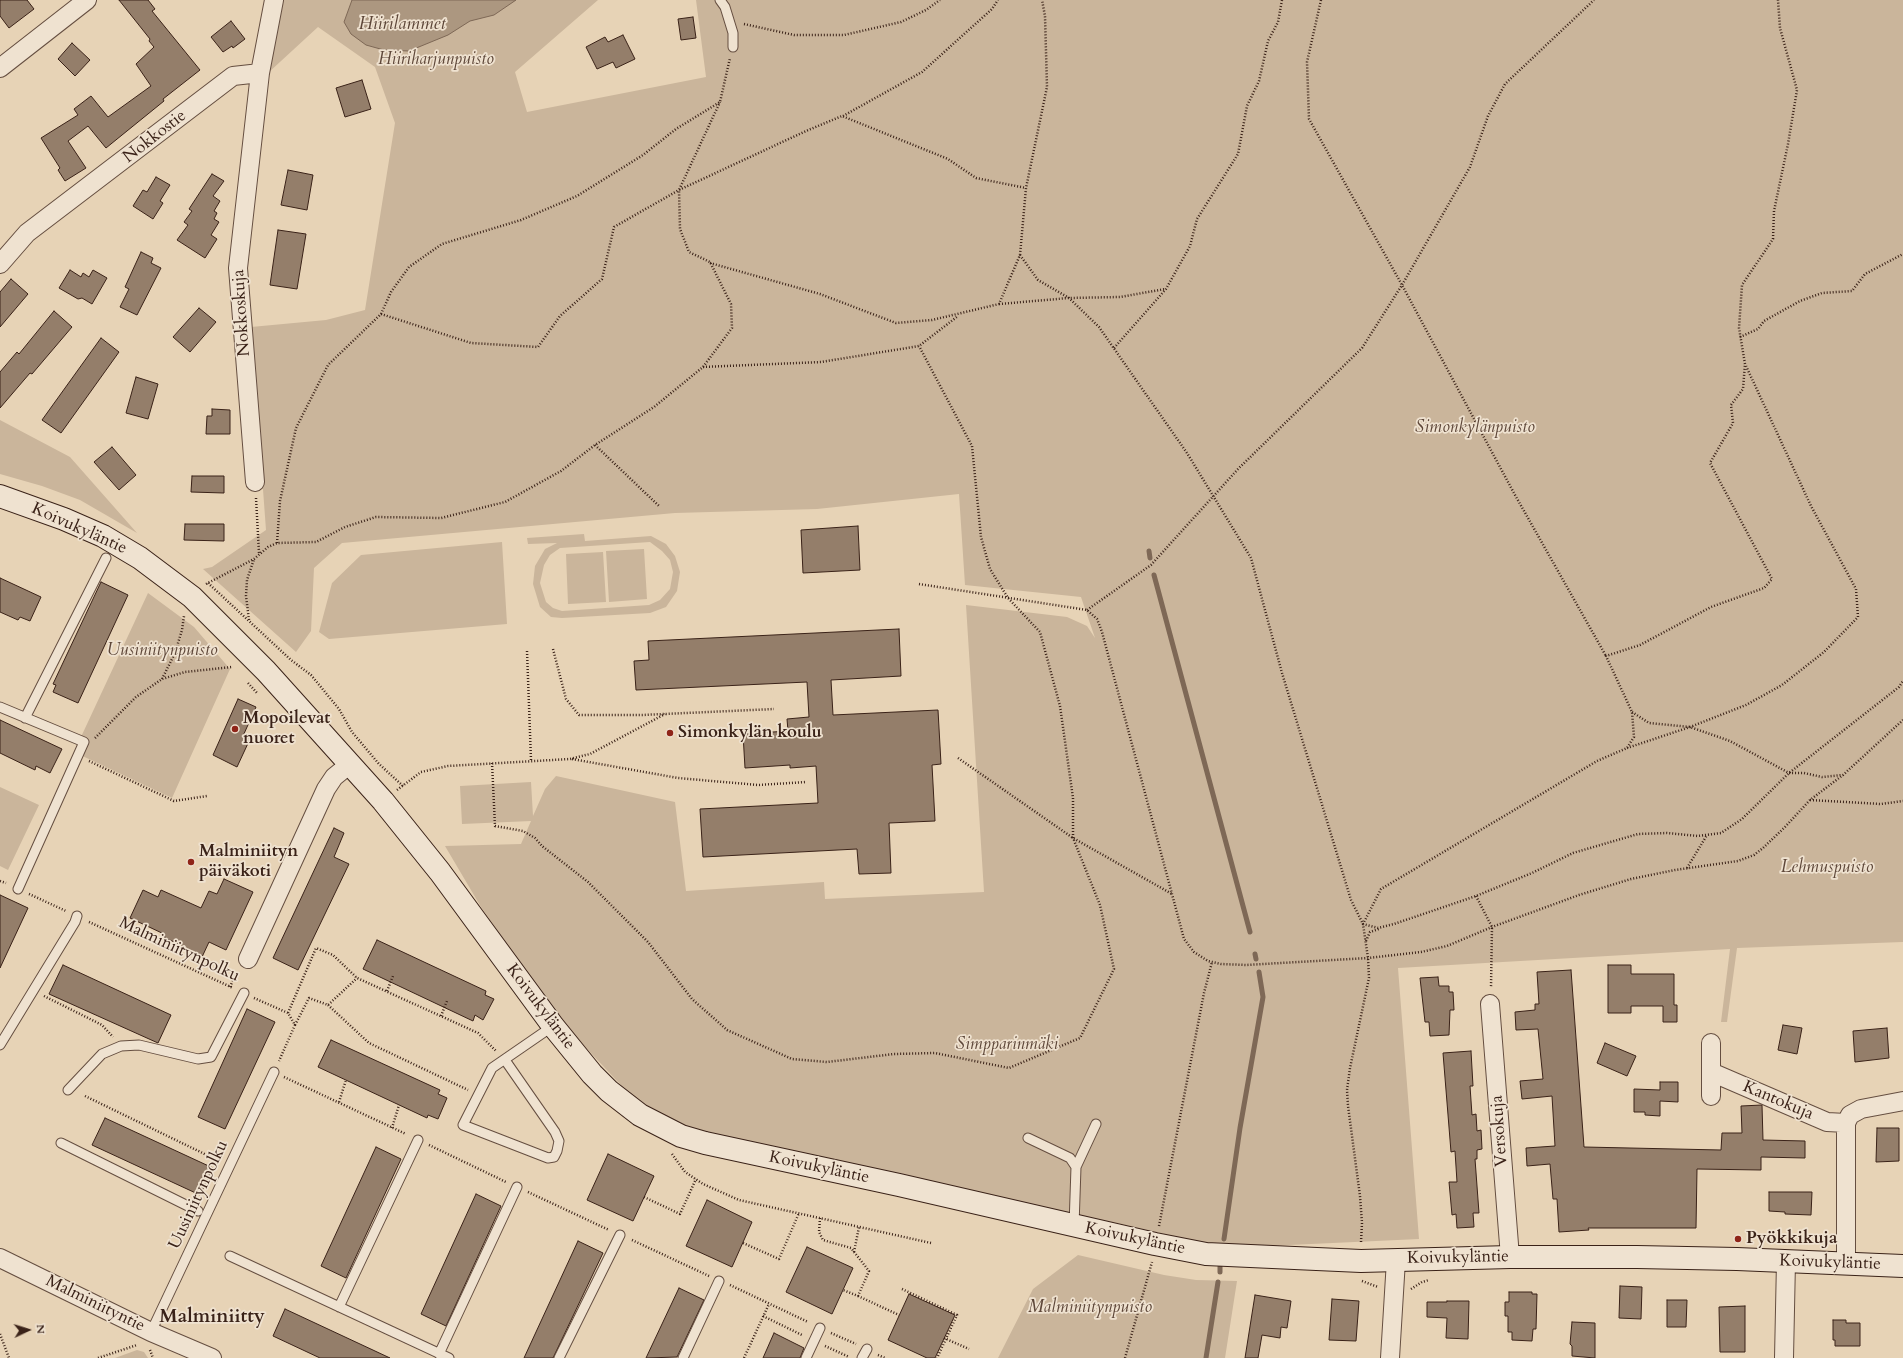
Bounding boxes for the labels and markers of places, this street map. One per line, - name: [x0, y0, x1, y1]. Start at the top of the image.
- place label: Mopoilevat nuoret: [243, 709, 330, 749]
- place label: Simonkylän koulu: [678, 723, 822, 743]
- marker: Mopoilevat nuoret: [230, 724, 240, 734]
- marker: Simonkylän koulu: [665, 728, 675, 738]
- place label: Malminiityn päiväkoti: [199, 842, 298, 882]
- marker: Malminiityn päiväkoti: [186, 857, 196, 867]
- place label: Pyökkikuja: [1746, 1229, 1837, 1249]
- marker: Pyökkikuja: [1733, 1234, 1743, 1244]

